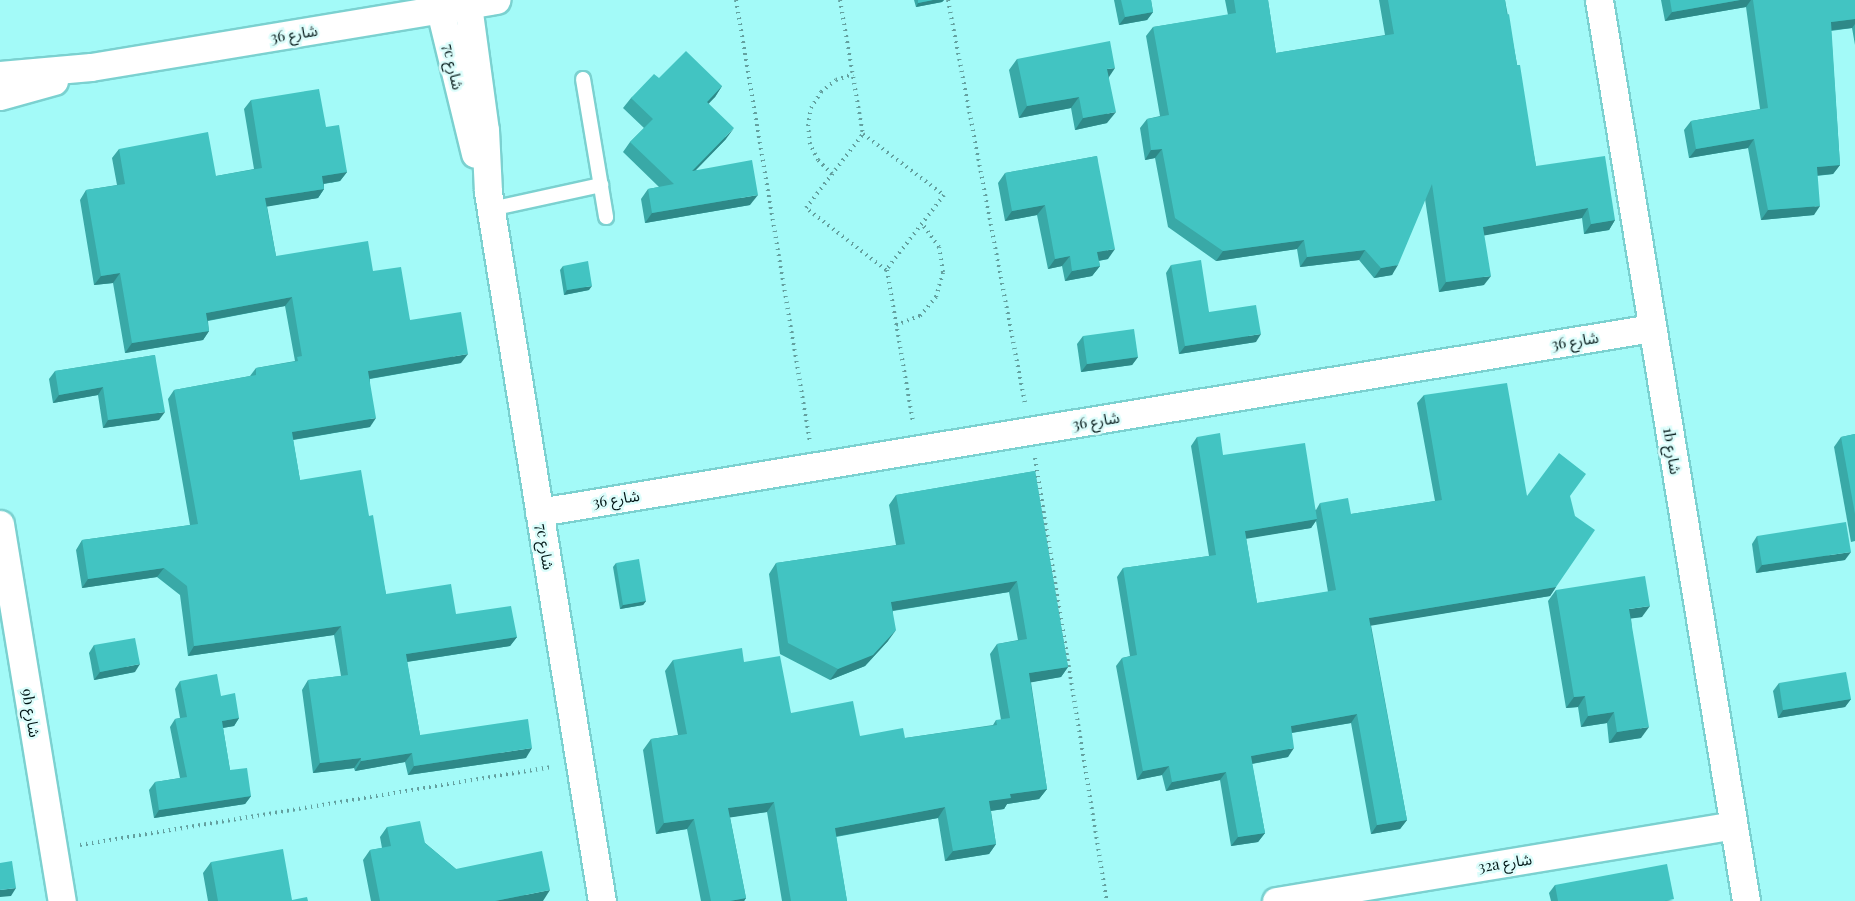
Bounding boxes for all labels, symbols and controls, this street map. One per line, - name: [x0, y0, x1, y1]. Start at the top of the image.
- street label: شارع 36: [269, 21, 319, 47]
- street label: 7c شارع: [439, 42, 467, 92]
- street label: شارع 36: [1550, 328, 1600, 354]
- street label: شارع 36: [1071, 408, 1121, 434]
- street label: 1b شارع: [1659, 426, 1685, 476]
- street label: شارع 36: [591, 486, 641, 512]
- street label: 7c شارع: [532, 523, 558, 571]
- street label: 9b شارع: [18, 687, 44, 739]
- street label: 32a شارع: [1477, 850, 1533, 876]

